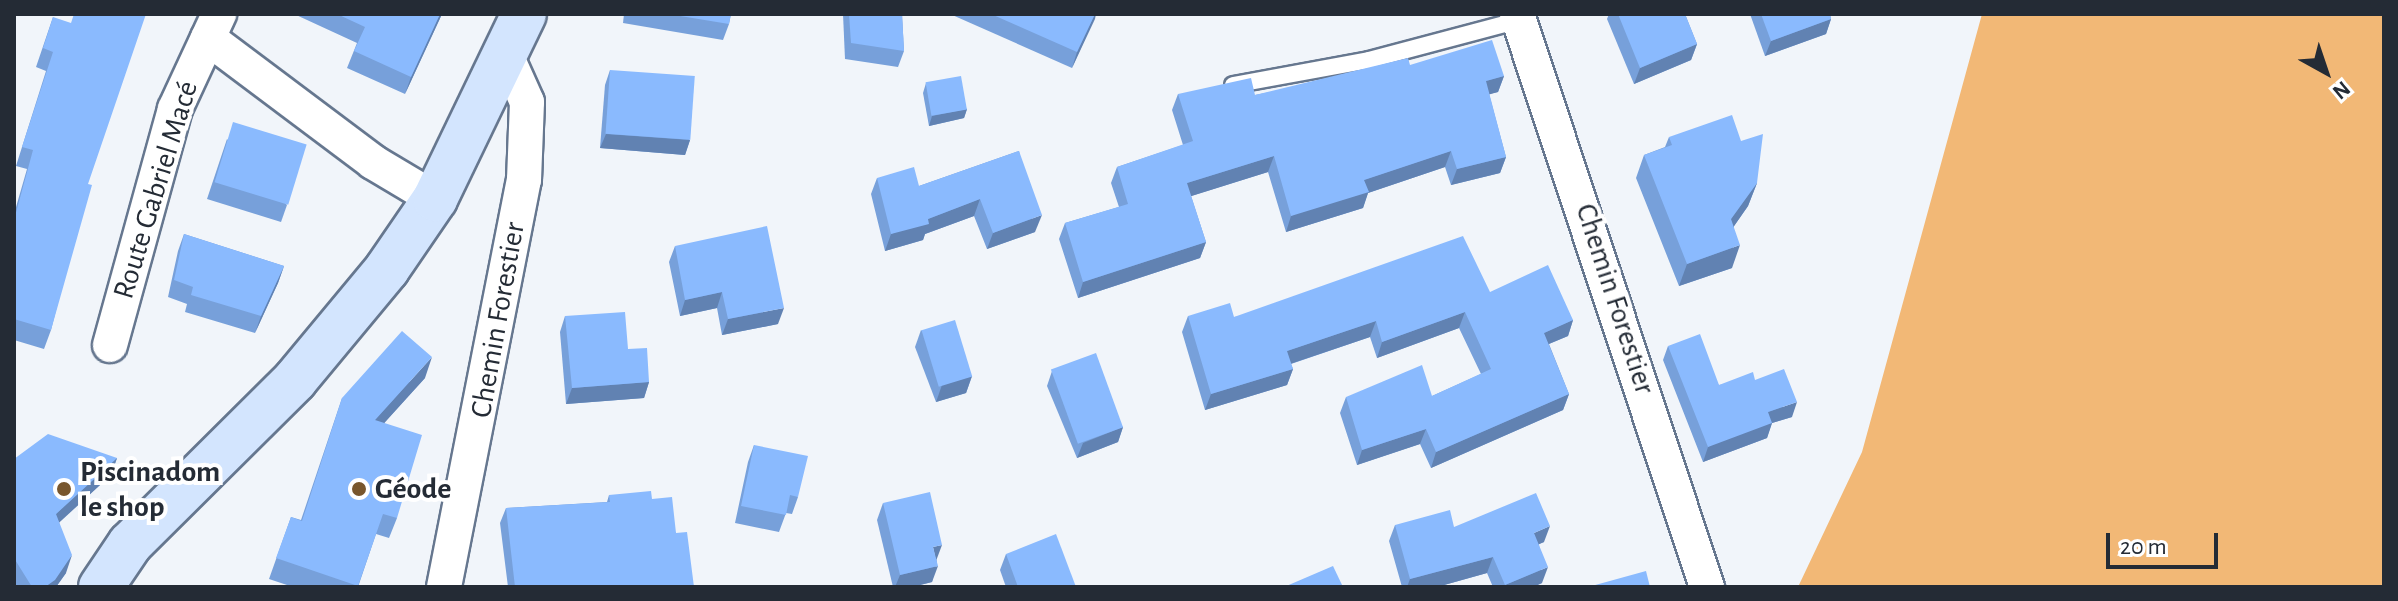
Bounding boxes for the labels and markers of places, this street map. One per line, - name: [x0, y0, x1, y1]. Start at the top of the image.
- place label: Piscinadom le shop: [80, 454, 220, 524]
- place label: Géode: [375, 471, 451, 507]
- marker: Piscinadom le shop: [55, 480, 73, 498]
- marker: Géode: [350, 480, 368, 498]

